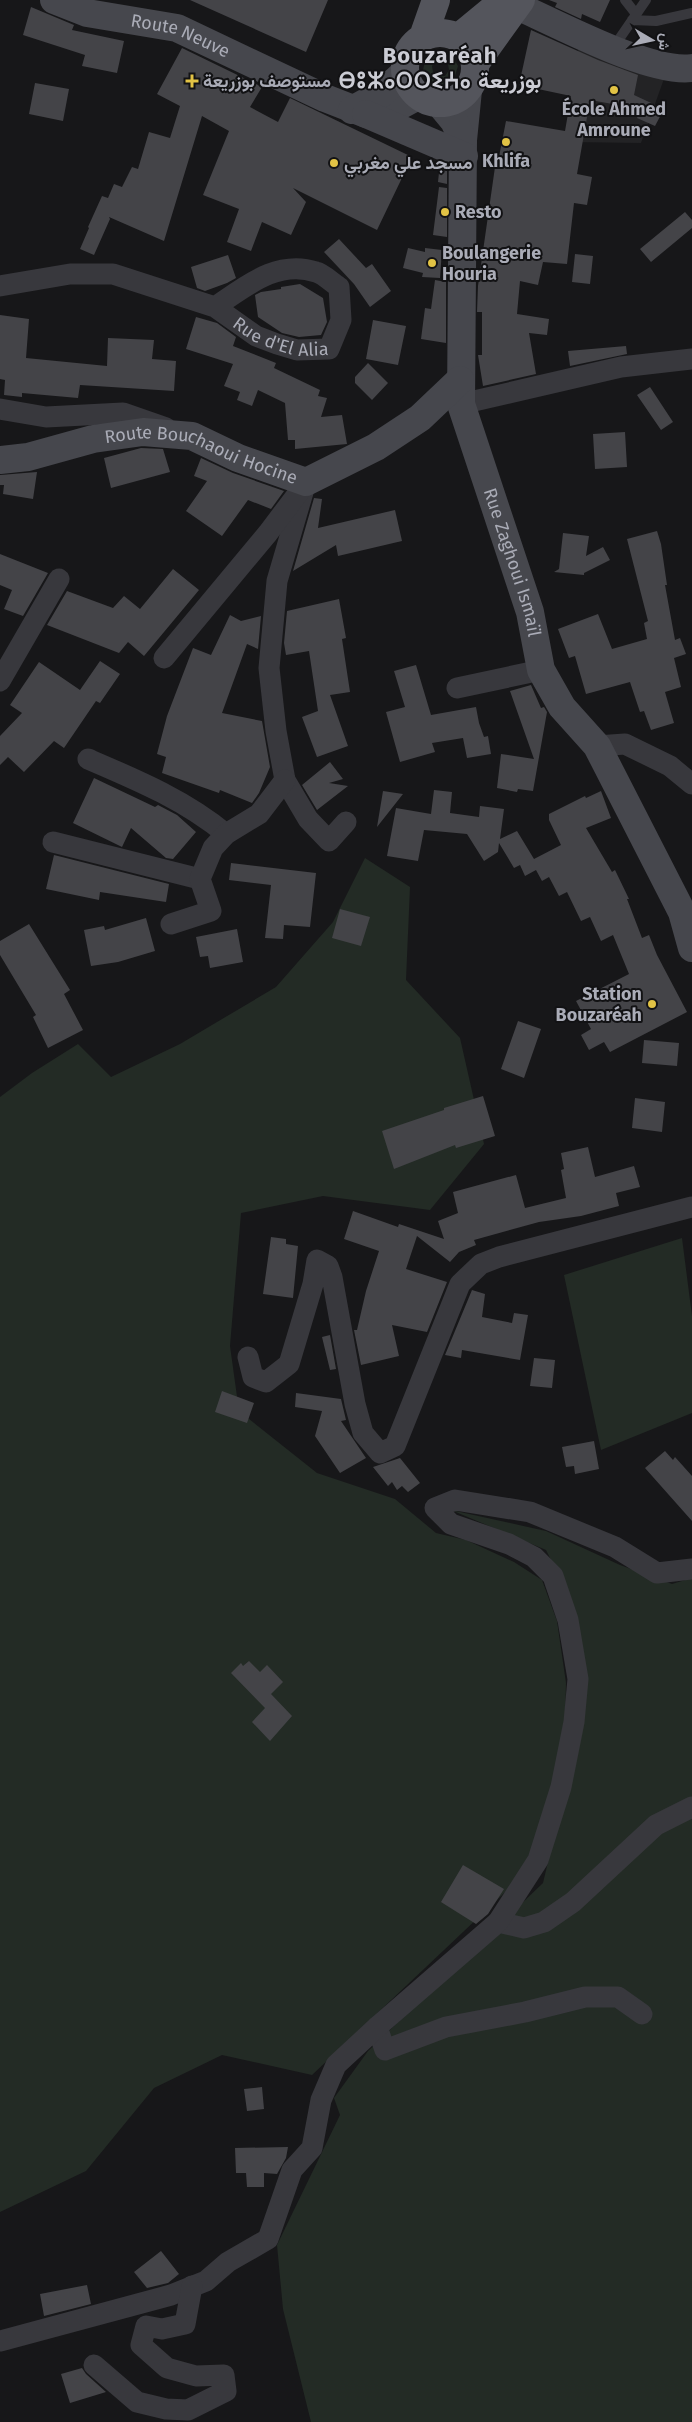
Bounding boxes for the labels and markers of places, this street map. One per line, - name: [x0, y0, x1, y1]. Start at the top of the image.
- place label: مستوصف بوزريعة: [203, 70, 331, 92]
- marker: مستوصف بوزريعة: [185, 74, 199, 88]
- marker: École Ahmed Amroune: [608, 84, 620, 96]
- place label: École Ahmed Amroune: [562, 97, 666, 141]
- marker: Khlifa: [500, 136, 512, 148]
- place label: Khlifa: [482, 150, 530, 172]
- place label: مسجد علي مغربي: [344, 152, 473, 178]
- marker: مسجد علي مغربي: [328, 157, 340, 169]
- place label: Resto: [455, 201, 502, 223]
- marker: Resto: [439, 206, 451, 218]
- place label: Boulangerie Houria: [442, 242, 541, 285]
- marker: Boulangerie Houria: [426, 257, 438, 269]
- place label: Station Bouzaréah: [556, 983, 642, 1026]
- marker: Station Bouzaréah: [646, 998, 658, 1010]

